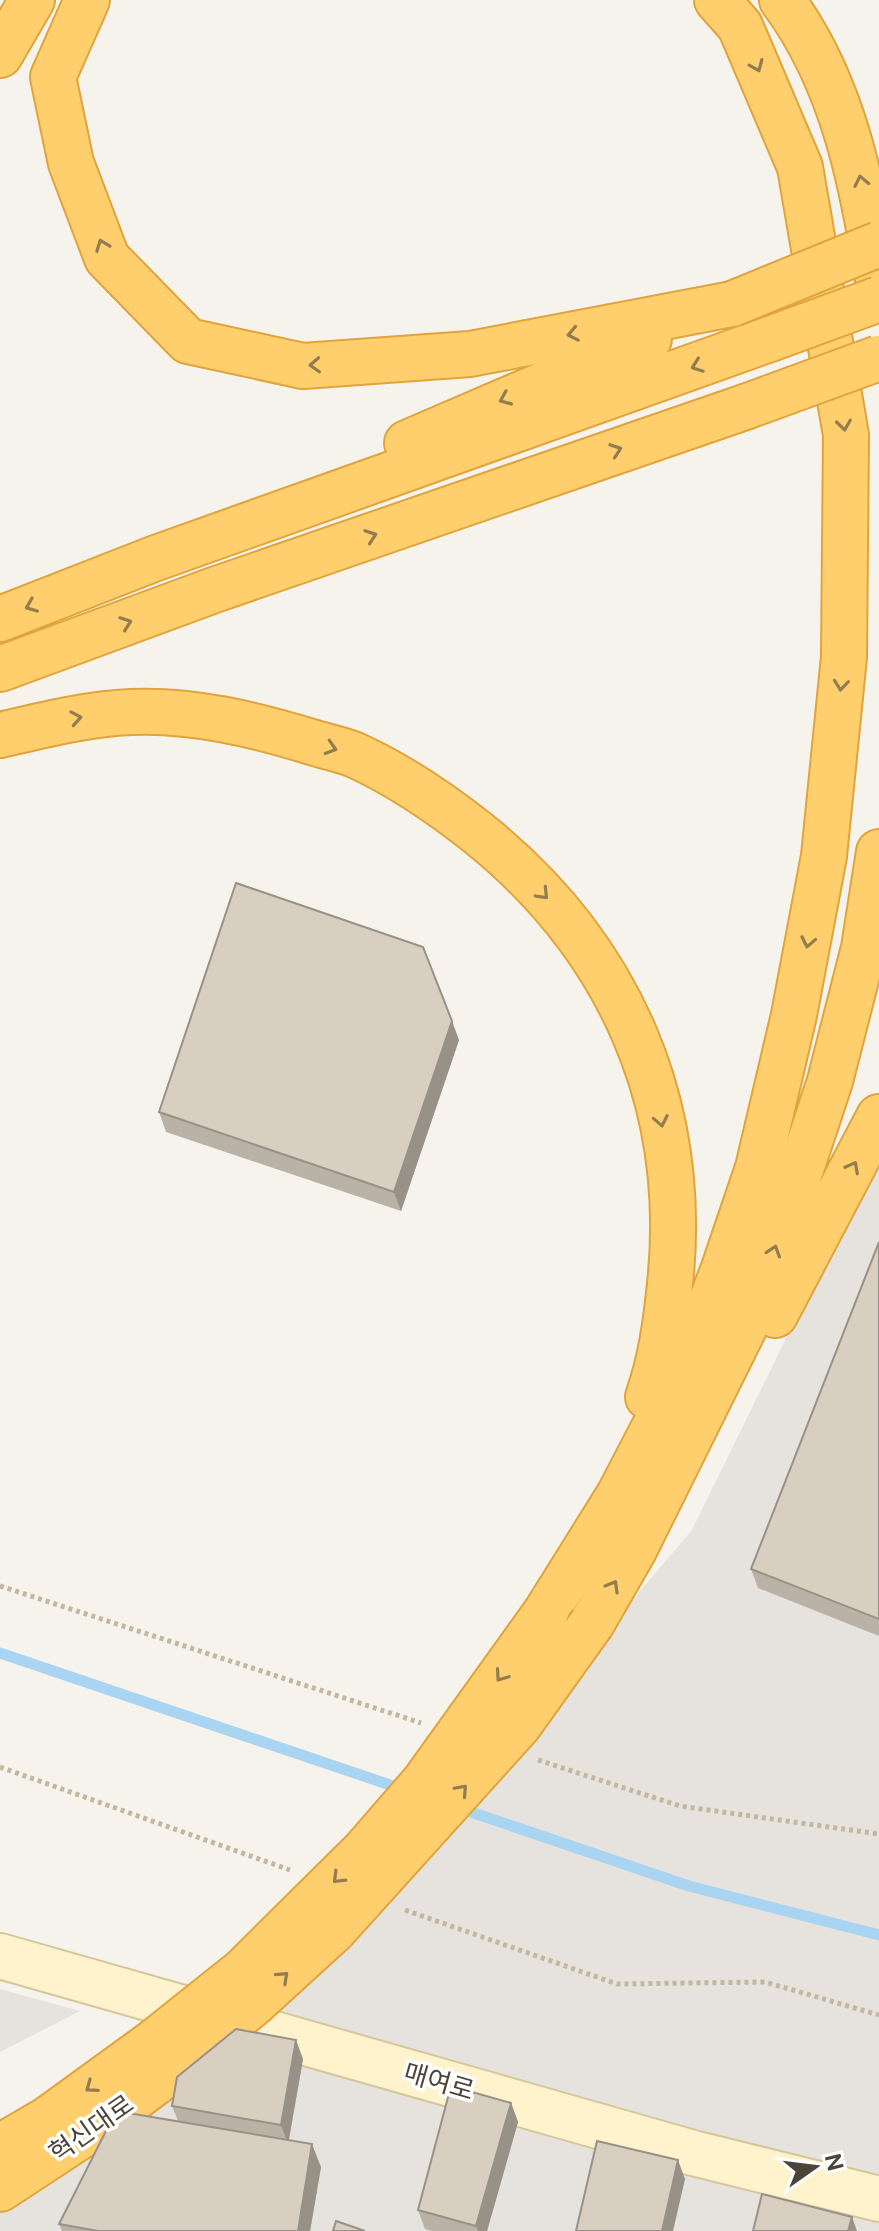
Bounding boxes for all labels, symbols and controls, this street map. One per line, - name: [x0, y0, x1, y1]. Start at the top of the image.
- one-way arrow: [748, 58, 764, 72]
- one-way arrow: [853, 175, 870, 189]
- one-way arrow: [95, 239, 112, 253]
- one-way arrow: [566, 325, 580, 342]
- one-way arrow: [308, 356, 321, 373]
- one-way arrow: [691, 356, 705, 373]
- one-way arrow: [499, 389, 513, 406]
- one-way arrow: [835, 418, 852, 432]
- one-way arrow: [608, 444, 622, 460]
- one-way arrow: [363, 529, 377, 545]
- one-way arrow: [25, 596, 39, 613]
- one-way arrow: [118, 616, 132, 633]
- one-way arrow: [833, 679, 850, 692]
- one-way arrow: [69, 711, 83, 728]
- one-way arrow: [324, 739, 338, 755]
- one-way arrow: [534, 885, 548, 899]
- one-way arrow: [800, 936, 817, 949]
- one-way arrow: [652, 1114, 669, 1128]
- one-way arrow: [844, 1160, 859, 1175]
- one-way arrow: [764, 1245, 780, 1259]
- one-way arrow: [603, 1581, 619, 1595]
- one-way arrow: [496, 1668, 511, 1682]
- one-way arrow: [453, 1784, 467, 1799]
- one-way arrow: [332, 1869, 347, 1883]
- one-way arrow: [273, 1973, 288, 1987]
- street label: 매여로: [400, 2056, 478, 2106]
- one-way arrow: [85, 2077, 99, 2092]
- street label: 혁신대로: [43, 2088, 139, 2168]
- north arrow: [775, 2127, 855, 2207]
- text: N: [820, 2151, 849, 2174]

